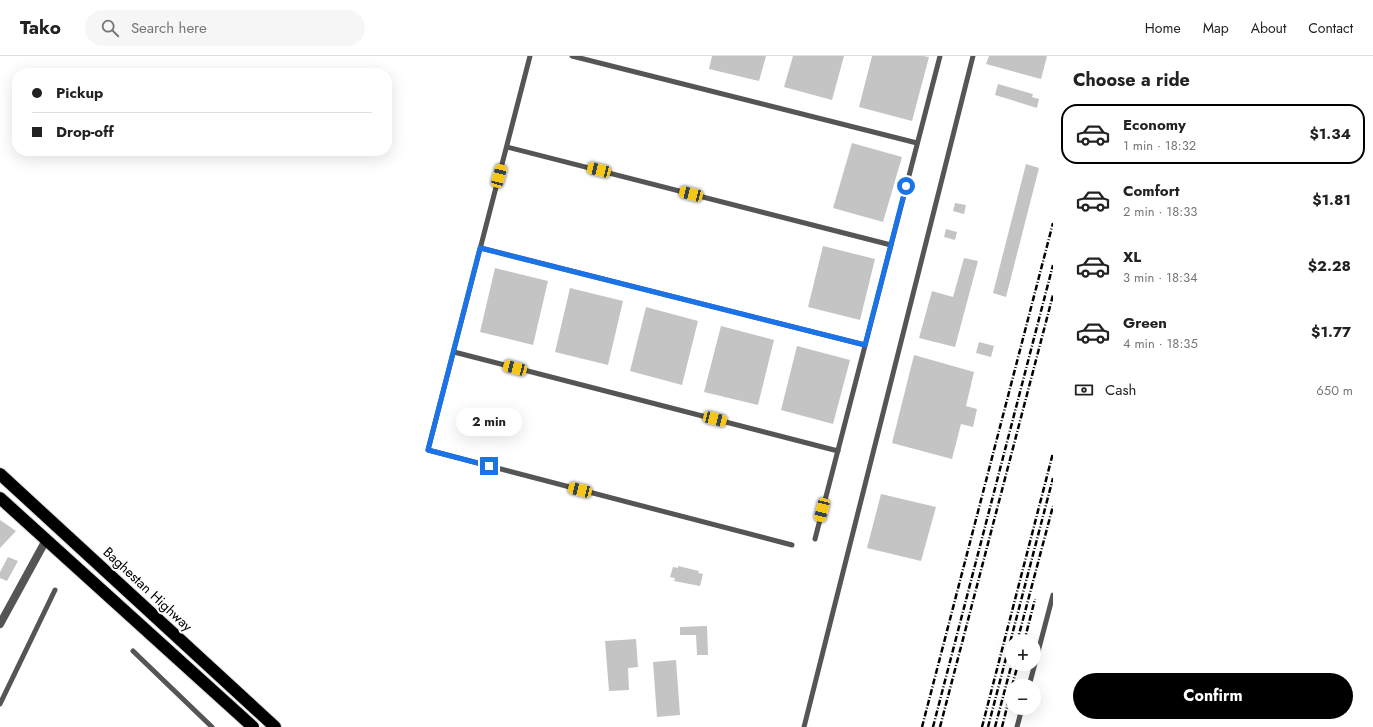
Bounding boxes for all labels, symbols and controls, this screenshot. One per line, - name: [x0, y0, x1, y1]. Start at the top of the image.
- search box: [85, 10, 365, 46]
- text: Tako: [20, 14, 61, 41]
- icon: search: [99, 17, 121, 39]
- text: Search here: [131, 17, 207, 39]
- text: Home: [1145, 18, 1181, 38]
- text: Map: [1203, 18, 1229, 38]
- text: About: [1251, 18, 1286, 38]
- text: Contact: [1308, 18, 1353, 38]
- text: Choose a ride: [1073, 67, 1190, 93]
- text: Pickup: [56, 82, 103, 104]
- text: Economy: [1123, 114, 1186, 136]
- icon: car: [1075, 116, 1111, 152]
- text: Drop-off: [56, 121, 114, 143]
- text: $1.34: [1309, 123, 1351, 145]
- text: 1 min · 18:32: [1123, 136, 1196, 155]
- car: [586, 161, 612, 179]
- car: [490, 163, 508, 189]
- route start: [897, 177, 915, 195]
- text: Comfort: [1123, 180, 1180, 202]
- icon: car: [1075, 182, 1111, 218]
- car: [678, 185, 704, 203]
- text: $1.81: [1312, 189, 1351, 211]
- text: 2 min · 18:33: [1123, 202, 1197, 221]
- text: XL: [1123, 246, 1141, 268]
- icon: car: [1075, 248, 1111, 284]
- text: $2.28: [1308, 255, 1351, 277]
- text: 3 min · 18:34: [1123, 268, 1198, 287]
- text: Green: [1123, 312, 1167, 334]
- icon: car: [1075, 314, 1111, 350]
- text: $1.77: [1311, 321, 1351, 343]
- text: 4 min · 18:35: [1123, 334, 1198, 353]
- car: [502, 359, 528, 377]
- icon: cash: [1073, 379, 1095, 401]
- text: Cash: [1105, 379, 1136, 401]
- text: 650 m: [1316, 381, 1353, 400]
- callout: 2 min: [456, 408, 522, 436]
- car: [702, 410, 728, 428]
- text: 2 min: [472, 412, 506, 431]
- route end: [480, 457, 498, 475]
- car: [567, 481, 593, 499]
- car: [813, 497, 831, 523]
- street label: Baghestan Highway: [99, 542, 198, 636]
- map controls: [1005, 635, 1041, 715]
- button: +: [1005, 635, 1041, 671]
- button: Confirm: [1073, 673, 1353, 719]
- button: −: [1005, 679, 1041, 715]

